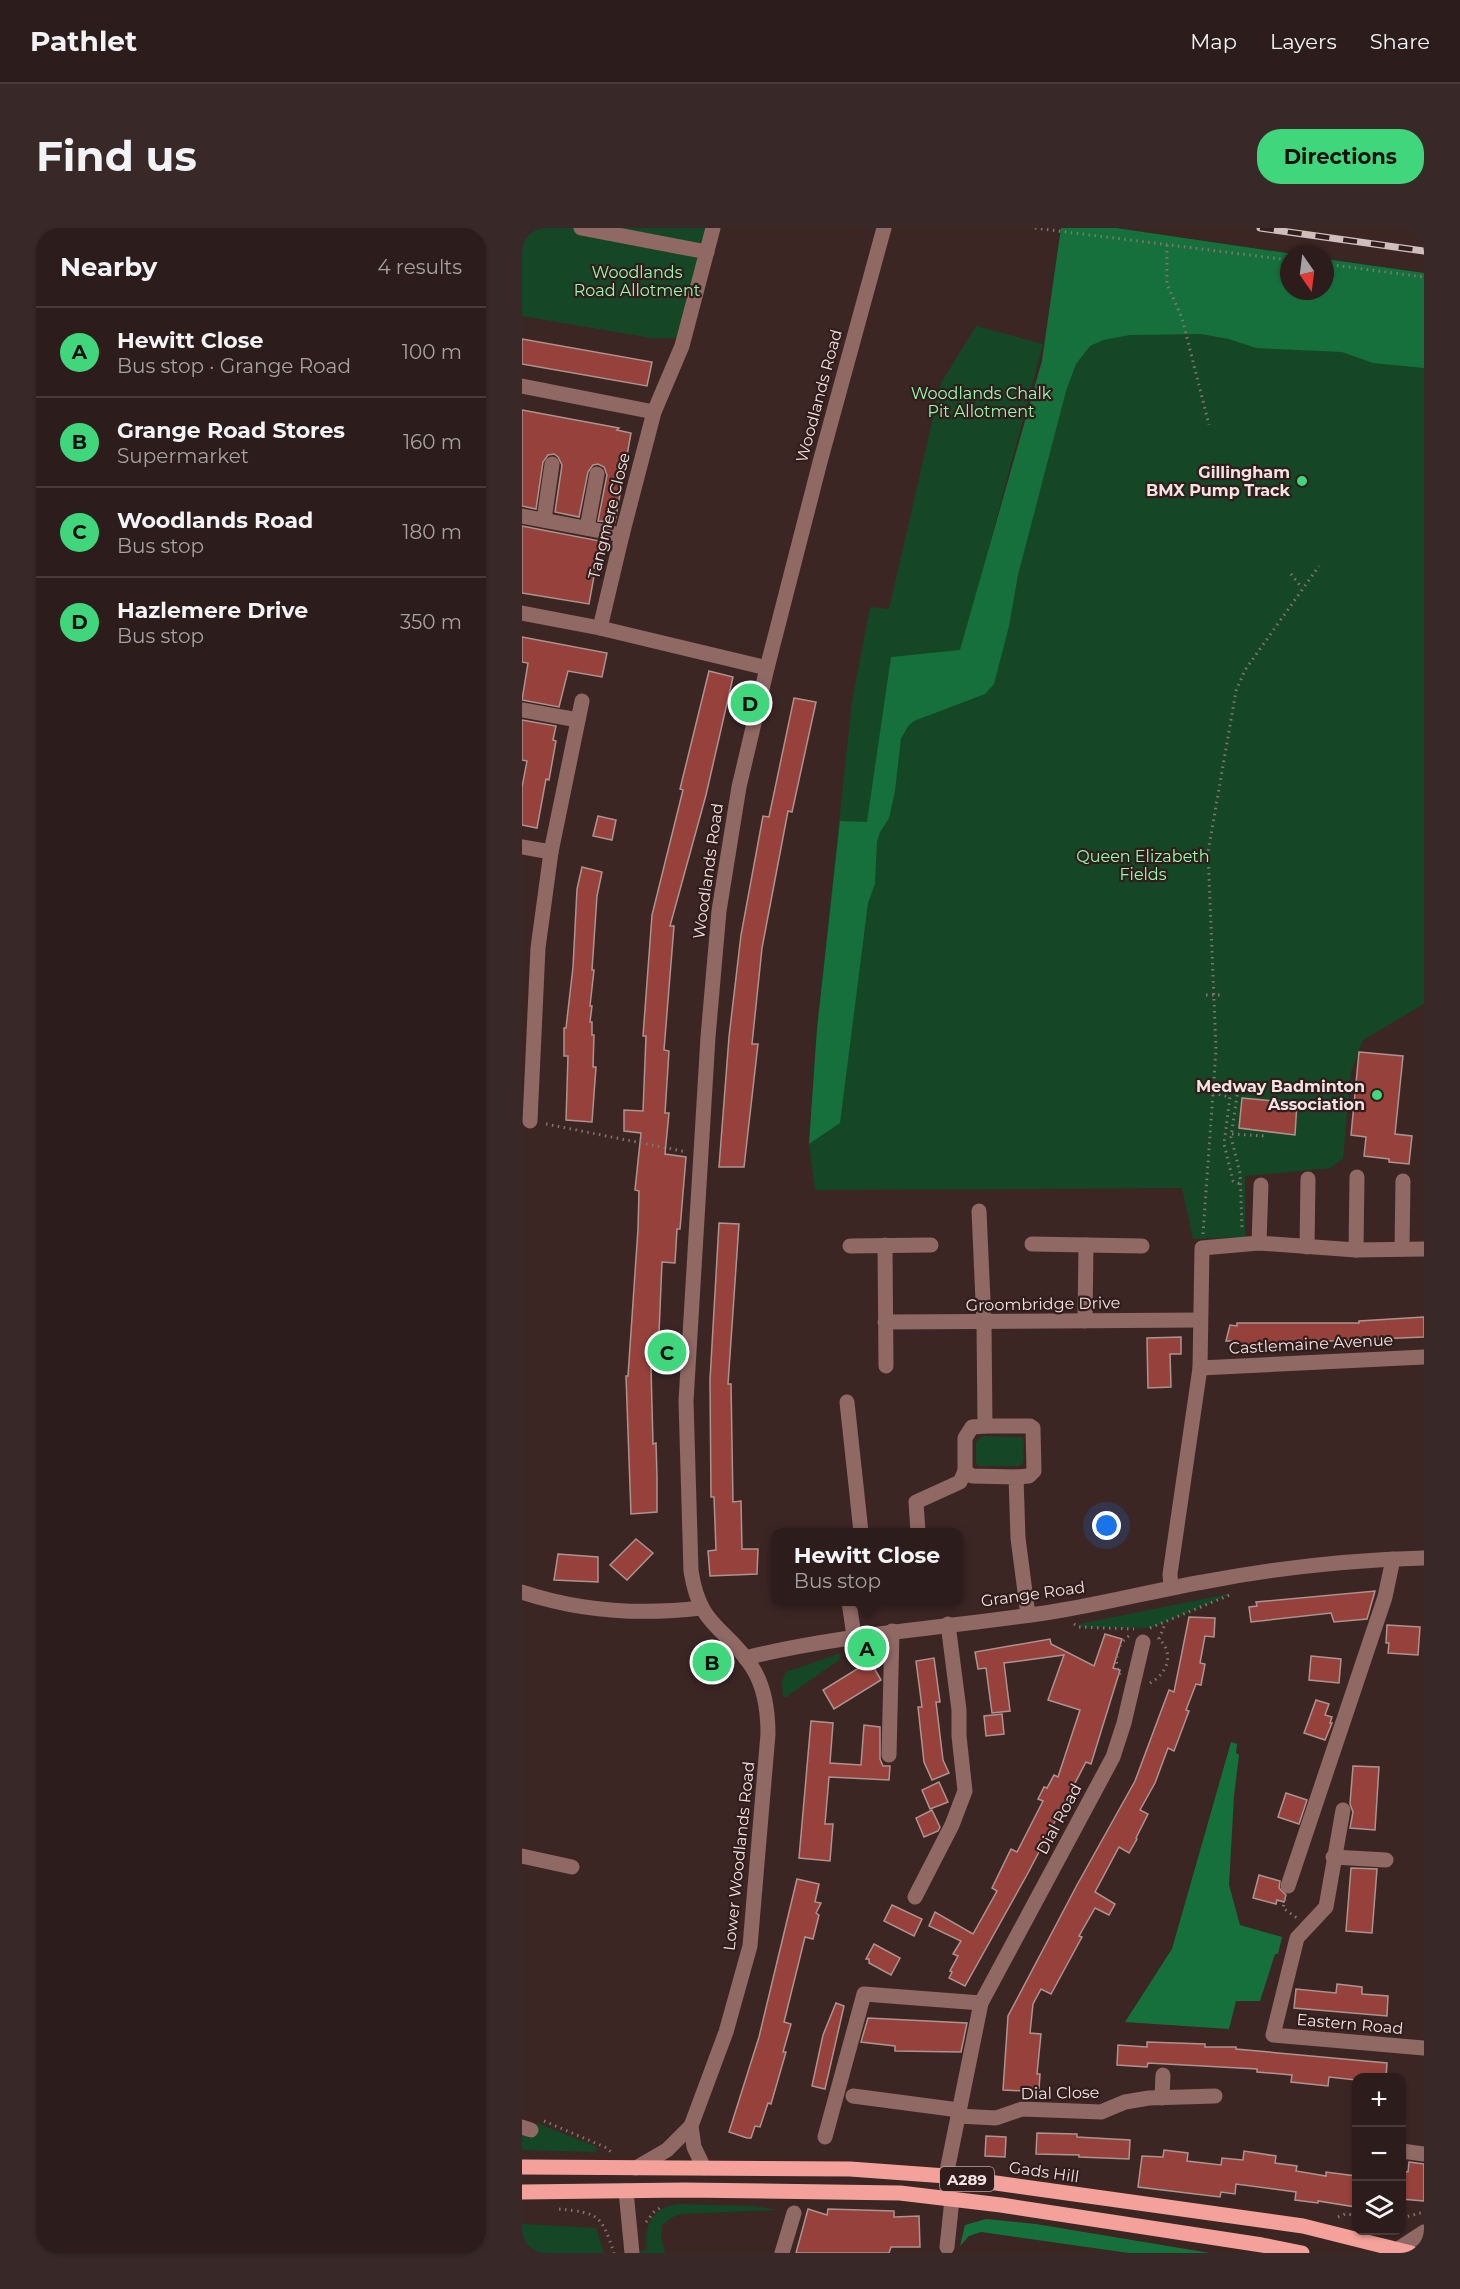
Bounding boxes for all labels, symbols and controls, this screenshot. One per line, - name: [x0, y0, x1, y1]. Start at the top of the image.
- text: Pathlet: [30, 24, 137, 58]
- text: Map: [1190, 29, 1237, 54]
- text: Layers: [1270, 29, 1337, 54]
- text: Share: [1370, 29, 1430, 54]
- button: Directions: [1257, 129, 1424, 184]
- text: Find us: [36, 130, 197, 182]
- north arrow: [1280, 246, 1334, 300]
- text: Nearby: [60, 251, 157, 283]
- text: 4 results: [377, 255, 462, 279]
- park label: Woodlands Road Allotment: [574, 263, 701, 300]
- text: Hewitt Close: [117, 327, 263, 354]
- street label: Woodlands Road: [792, 327, 846, 465]
- text: A: [72, 340, 87, 364]
- text: 100 m: [402, 340, 462, 364]
- text: Bus stop · Grange Road: [117, 354, 351, 378]
- park label: Woodlands Chalk Pit Allotment: [911, 384, 1052, 421]
- text: Grange Road Stores: [117, 417, 345, 444]
- text: B: [72, 430, 87, 454]
- text: 160 m: [403, 430, 462, 454]
- text: Supermarket: [117, 444, 249, 468]
- street label: Tangmere Close: [584, 451, 634, 581]
- place label: Gillingham BMX Pump Track: [1146, 463, 1291, 500]
- marker: Gillingham BMX Pump Track: [1295, 474, 1309, 488]
- text: Woodlands Road: [117, 507, 313, 534]
- text: C: [72, 520, 87, 544]
- text: 180 m: [402, 520, 462, 544]
- text: Bus stop: [117, 534, 204, 558]
- text: Hazlemere Drive: [117, 597, 308, 624]
- text: D: [71, 610, 88, 634]
- text: 350 m: [400, 610, 462, 634]
- text: Bus stop: [117, 624, 204, 648]
- pin: D: [730, 680, 770, 726]
- street label: Woodlands Road: [689, 802, 727, 940]
- park label: Queen Elizabeth Fields: [1076, 847, 1210, 884]
- place label: Medway Badminton Association: [1196, 1077, 1365, 1114]
- marker: Medway Badminton Association: [1370, 1088, 1384, 1102]
- street label: Groombridge Drive: [966, 1293, 1120, 1315]
- pin: C: [648, 1330, 686, 1374]
- street label: Castlemaine Avenue: [1228, 1330, 1394, 1358]
- your location: [1092, 1511, 1121, 1540]
- popup: [771, 1528, 963, 1606]
- text: Hewitt Close: [794, 1542, 940, 1569]
- text: Bus stop: [794, 1569, 881, 1593]
- street label: Grange Road: [980, 1577, 1086, 1611]
- pin: A: [848, 1626, 886, 1670]
- pin: B: [692, 1640, 732, 1684]
- street label: Lower Woodlands Road: [720, 1760, 758, 1952]
- street label: Dial Road: [1032, 1780, 1086, 1858]
- street label: Eastern Road: [1296, 2010, 1404, 2038]
- map controls: [1352, 2073, 1406, 2235]
- button: +: [1352, 2073, 1406, 2127]
- street label: Dial Close: [1021, 2083, 1099, 2103]
- button: −: [1352, 2127, 1406, 2181]
- street label: Gads Hill: [1008, 2158, 1080, 2186]
- road number: A289: [940, 2167, 994, 2191]
- button: layers: [1352, 2181, 1406, 2235]

